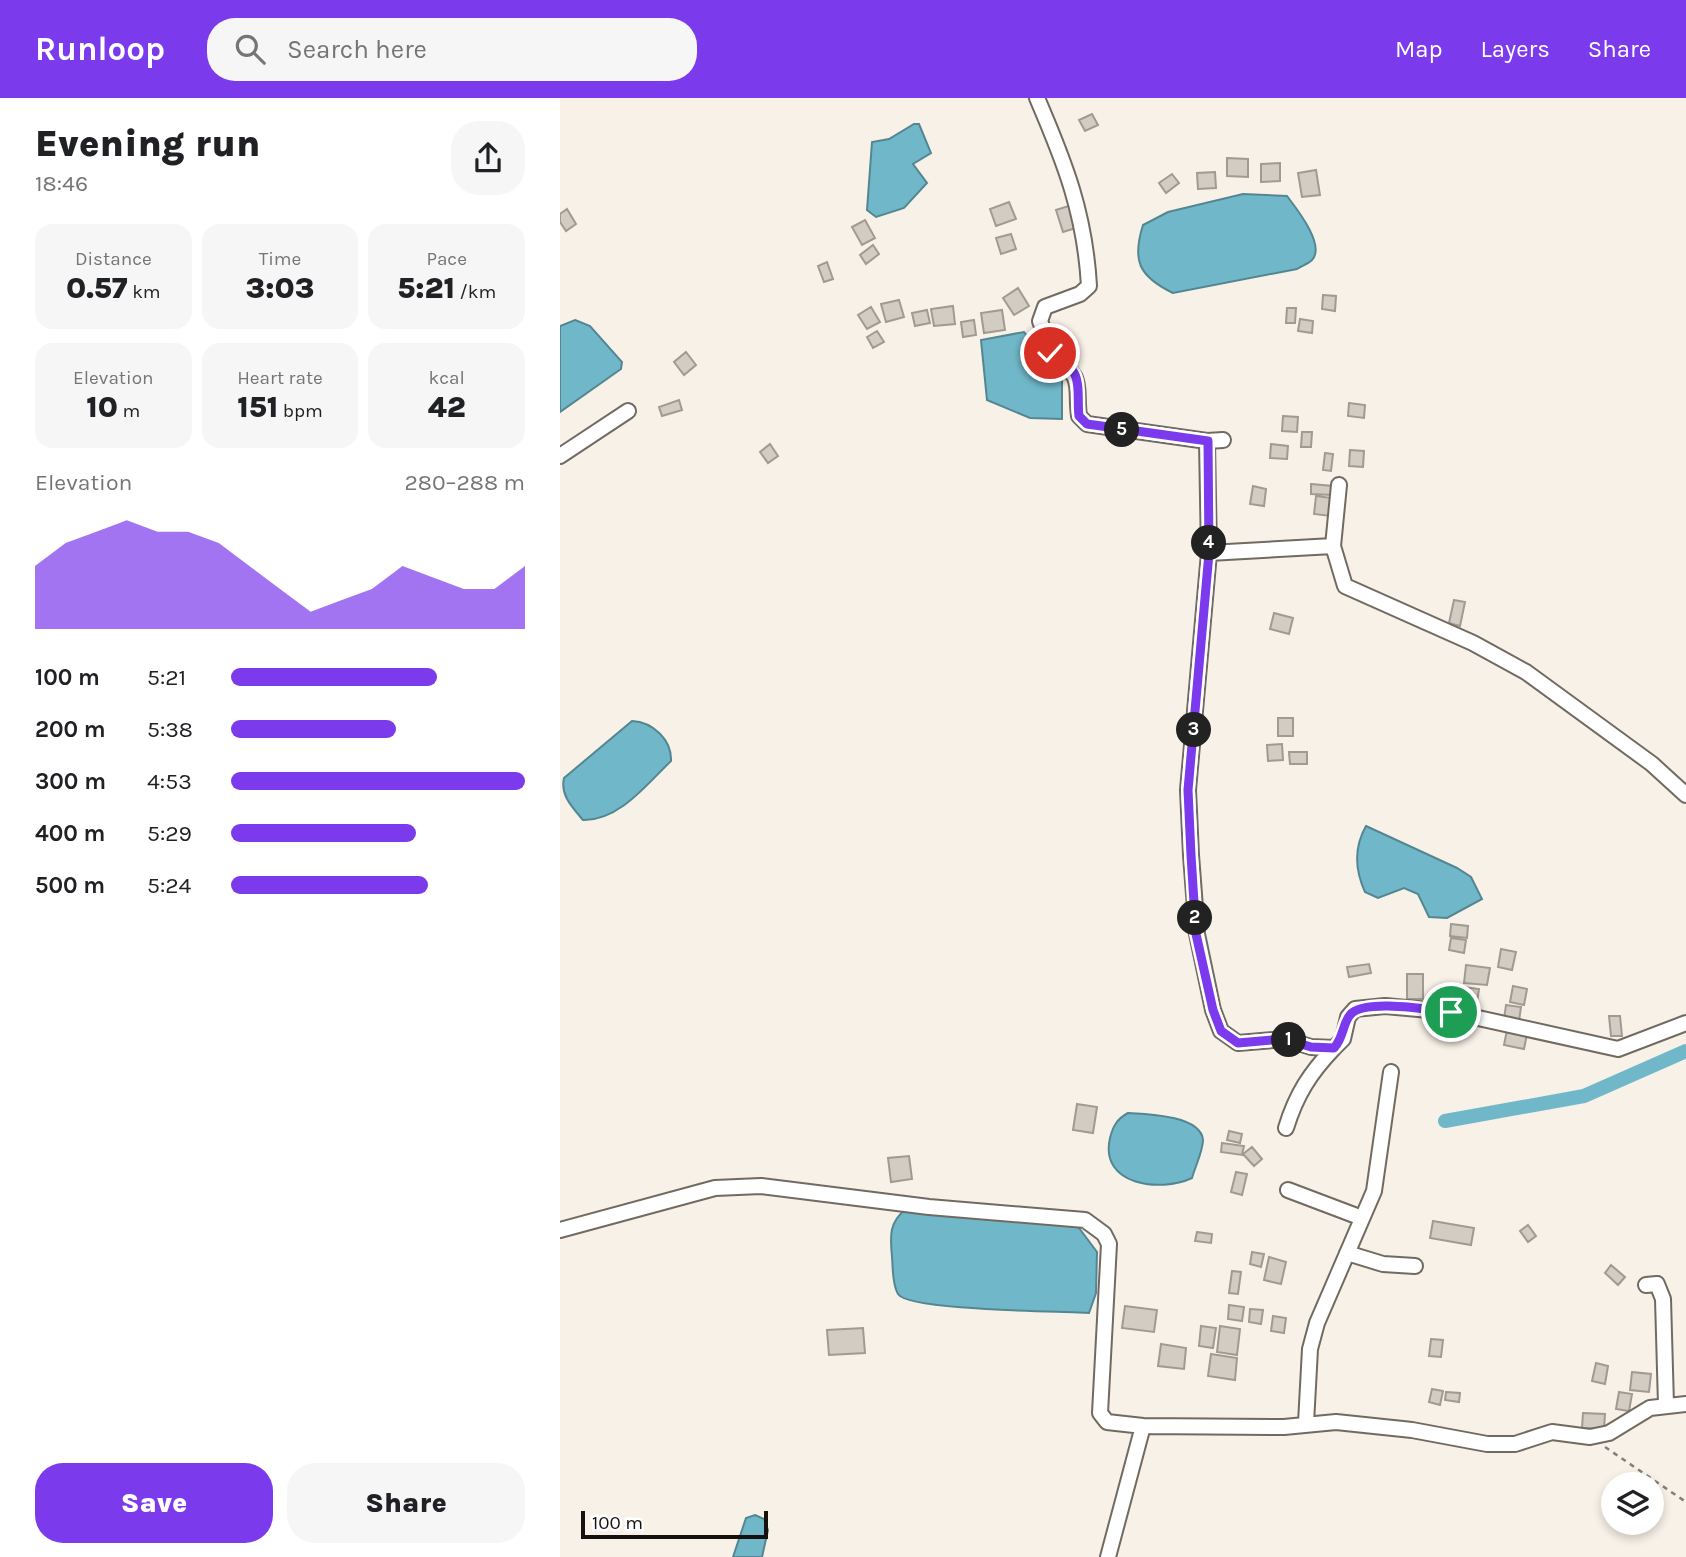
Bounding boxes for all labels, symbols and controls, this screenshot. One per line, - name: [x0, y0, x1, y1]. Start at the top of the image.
- search box: [207, 18, 697, 81]
- text: Runloop: [35, 30, 165, 68]
- icon: search: [231, 30, 269, 68]
- text: Search here: [287, 34, 427, 65]
- text: Map: [1395, 35, 1443, 63]
- text: Layers: [1481, 35, 1550, 63]
- text: Share: [1588, 35, 1651, 63]
- text: Evening run: [35, 121, 260, 166]
- button: share: [451, 121, 525, 195]
- text: 18:46: [35, 170, 88, 197]
- text: Distance: [75, 248, 152, 270]
- text: Time: [259, 248, 301, 270]
- text: Pace: [426, 248, 467, 270]
- text: 0.57: [66, 270, 128, 306]
- text: 3:03: [246, 270, 314, 306]
- text: 5:21: [397, 270, 455, 306]
- text: km: [128, 281, 161, 303]
- text: /km: [455, 281, 496, 303]
- pin: [1020, 323, 1080, 383]
- icon: check: [1031, 334, 1069, 372]
- text: Elevation: [73, 367, 154, 389]
- text: Heart rate: [237, 367, 323, 389]
- text: kcal: [429, 367, 465, 389]
- text: 10: [86, 389, 118, 425]
- text: 151: [237, 389, 278, 425]
- text: 42: [428, 389, 466, 425]
- text: m: [118, 400, 140, 422]
- text: bpm: [278, 400, 323, 422]
- pin: 5: [1104, 412, 1140, 448]
- text: 5: [1116, 418, 1127, 440]
- text: Elevation: [35, 469, 132, 496]
- text: 280–288 m: [404, 469, 525, 496]
- pin: 4: [1192, 526, 1226, 560]
- text: 4: [1203, 531, 1214, 553]
- text: 100 m: [35, 664, 100, 691]
- text: 5:21: [147, 664, 186, 691]
- pin: 3: [1176, 712, 1212, 748]
- text: 200 m: [35, 716, 106, 743]
- text: 5:38: [147, 716, 193, 743]
- text: 3: [1188, 718, 1199, 740]
- text: 300 m: [35, 768, 106, 795]
- text: 4:53: [147, 768, 192, 795]
- text: 400 m: [35, 820, 105, 847]
- text: 5:29: [147, 820, 192, 847]
- text: 500 m: [35, 872, 105, 899]
- text: 5:24: [147, 872, 191, 899]
- pin: 2: [1178, 900, 1212, 936]
- text: 2: [1189, 906, 1200, 928]
- pin: [1421, 982, 1481, 1042]
- icon: arrive: [1432, 993, 1470, 1031]
- pin: 1: [1272, 1023, 1306, 1058]
- text: 1: [1285, 1028, 1292, 1050]
- button: Save: [35, 1463, 273, 1543]
- button: Share: [287, 1463, 525, 1543]
- map controls: [1601, 1472, 1664, 1535]
- button: layers: [1601, 1472, 1664, 1535]
- scale bar: [581, 1508, 768, 1540]
- text: 100 m: [592, 1512, 643, 1534]

